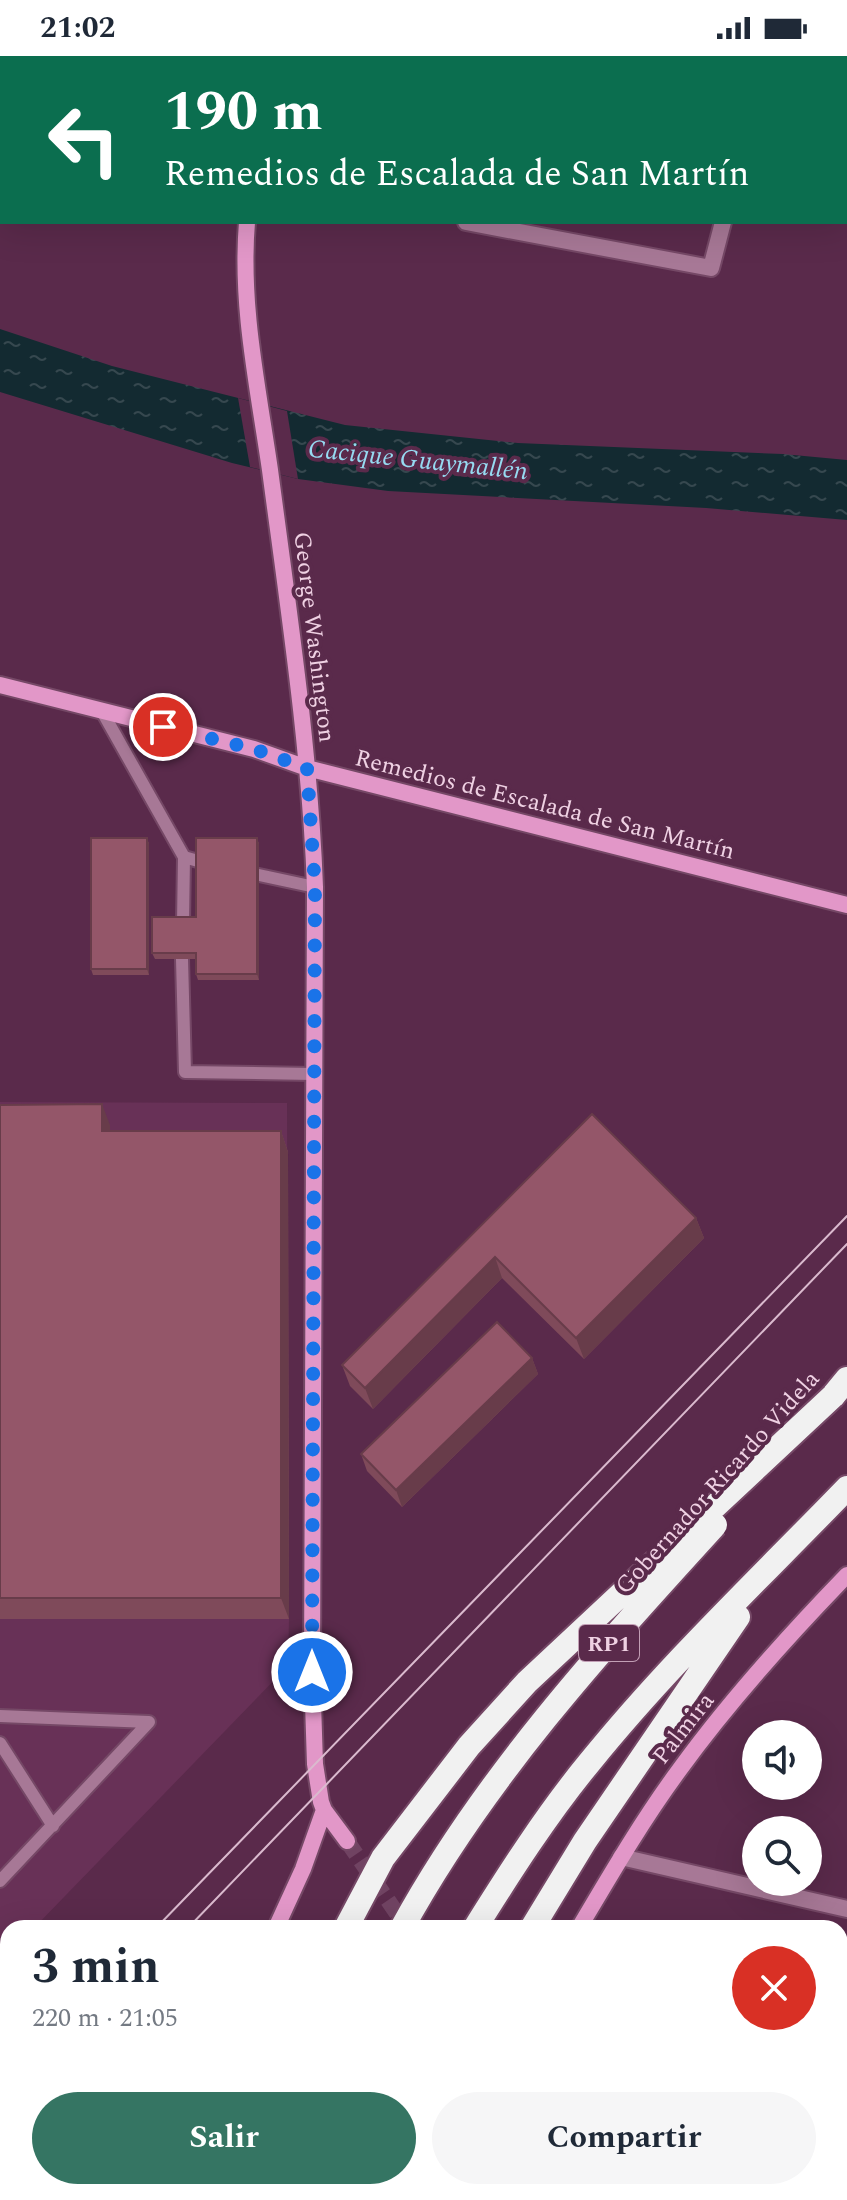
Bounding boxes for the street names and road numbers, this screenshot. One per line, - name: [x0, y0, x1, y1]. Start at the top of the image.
- street label: George Washington: [283, 530, 345, 745]
- street label: Remedios de Escalada de San Martín: [351, 740, 739, 870]
- street label: Gobernador Ricardo Videla: [607, 1362, 829, 1603]
- road number: RP1: [579, 1625, 639, 1661]
- street label: Palmira: [644, 1685, 724, 1772]

